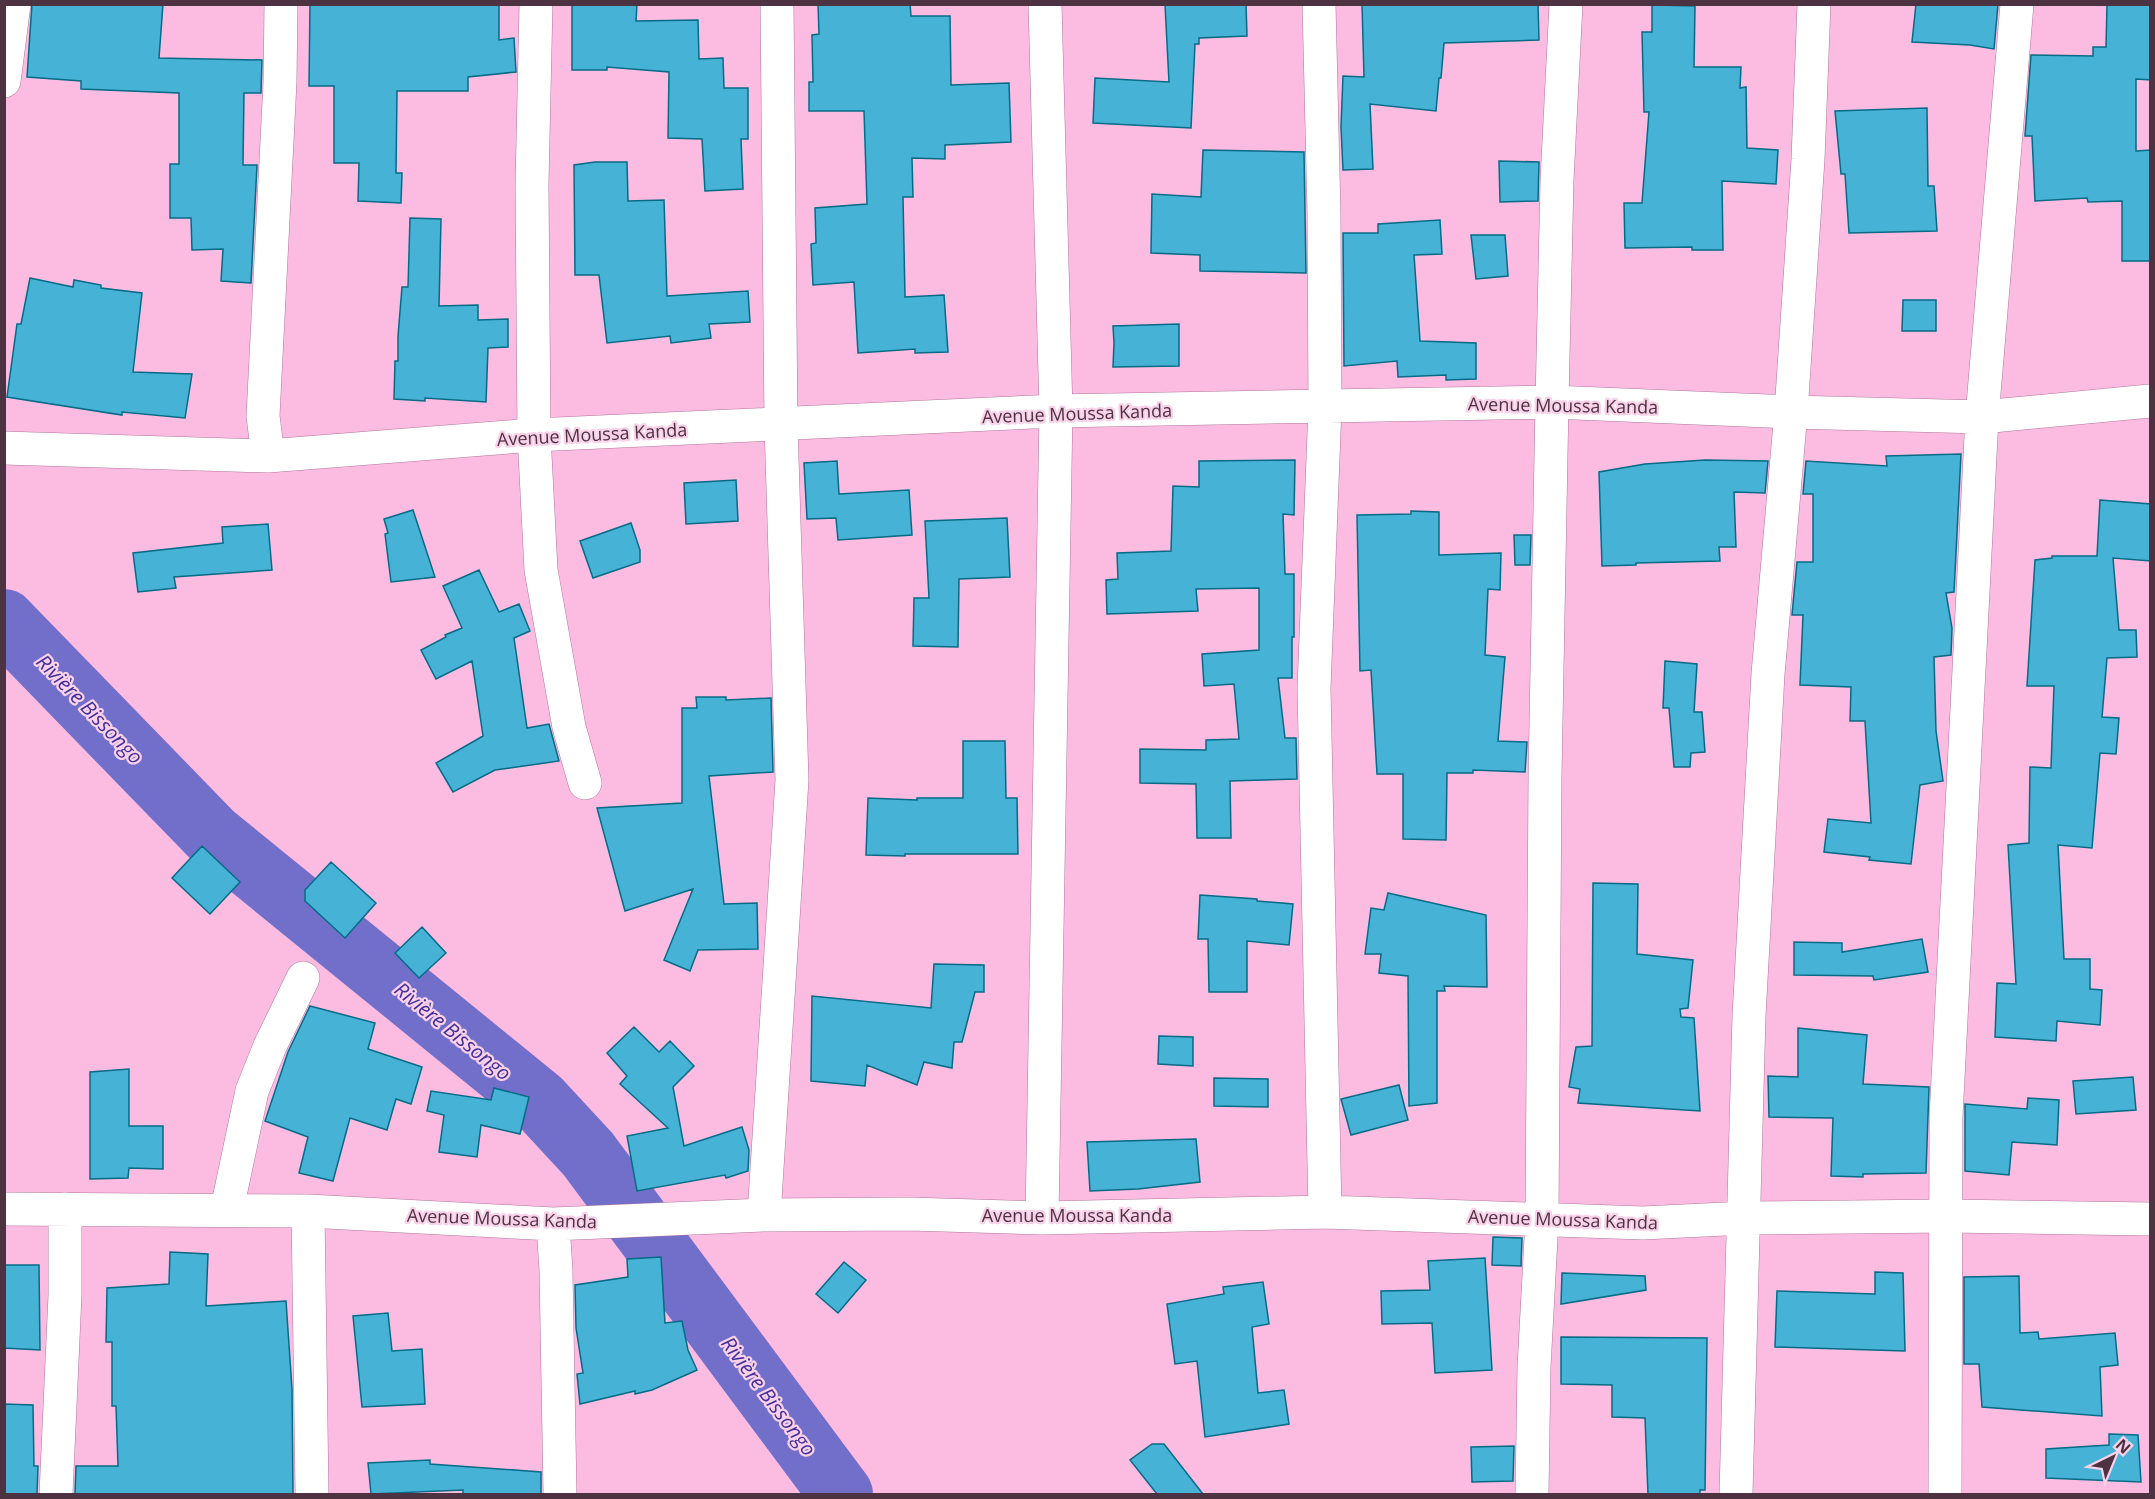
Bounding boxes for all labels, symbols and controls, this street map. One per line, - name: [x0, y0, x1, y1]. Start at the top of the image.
- street label: Avenue Moussa Kanda: [1468, 391, 1658, 419]
- street label: Avenue Moussa Kanda: [981, 398, 1173, 428]
- street label: Avenue Moussa Kanda: [496, 417, 688, 451]
- water label: Rivière Bissongo: [31, 648, 149, 770]
- water label: Rivière Bissongo: [389, 976, 517, 1086]
- street label: Avenue Moussa Kanda: [406, 1203, 598, 1233]
- street label: Avenue Moussa Kanda: [982, 1203, 1172, 1227]
- street label: Avenue Moussa Kanda: [1467, 1204, 1659, 1234]
- water label: Rivière Bissongo: [715, 1331, 823, 1461]
- north arrow: [2083, 1427, 2143, 1487]
- text: N: [2111, 1434, 2135, 1459]

